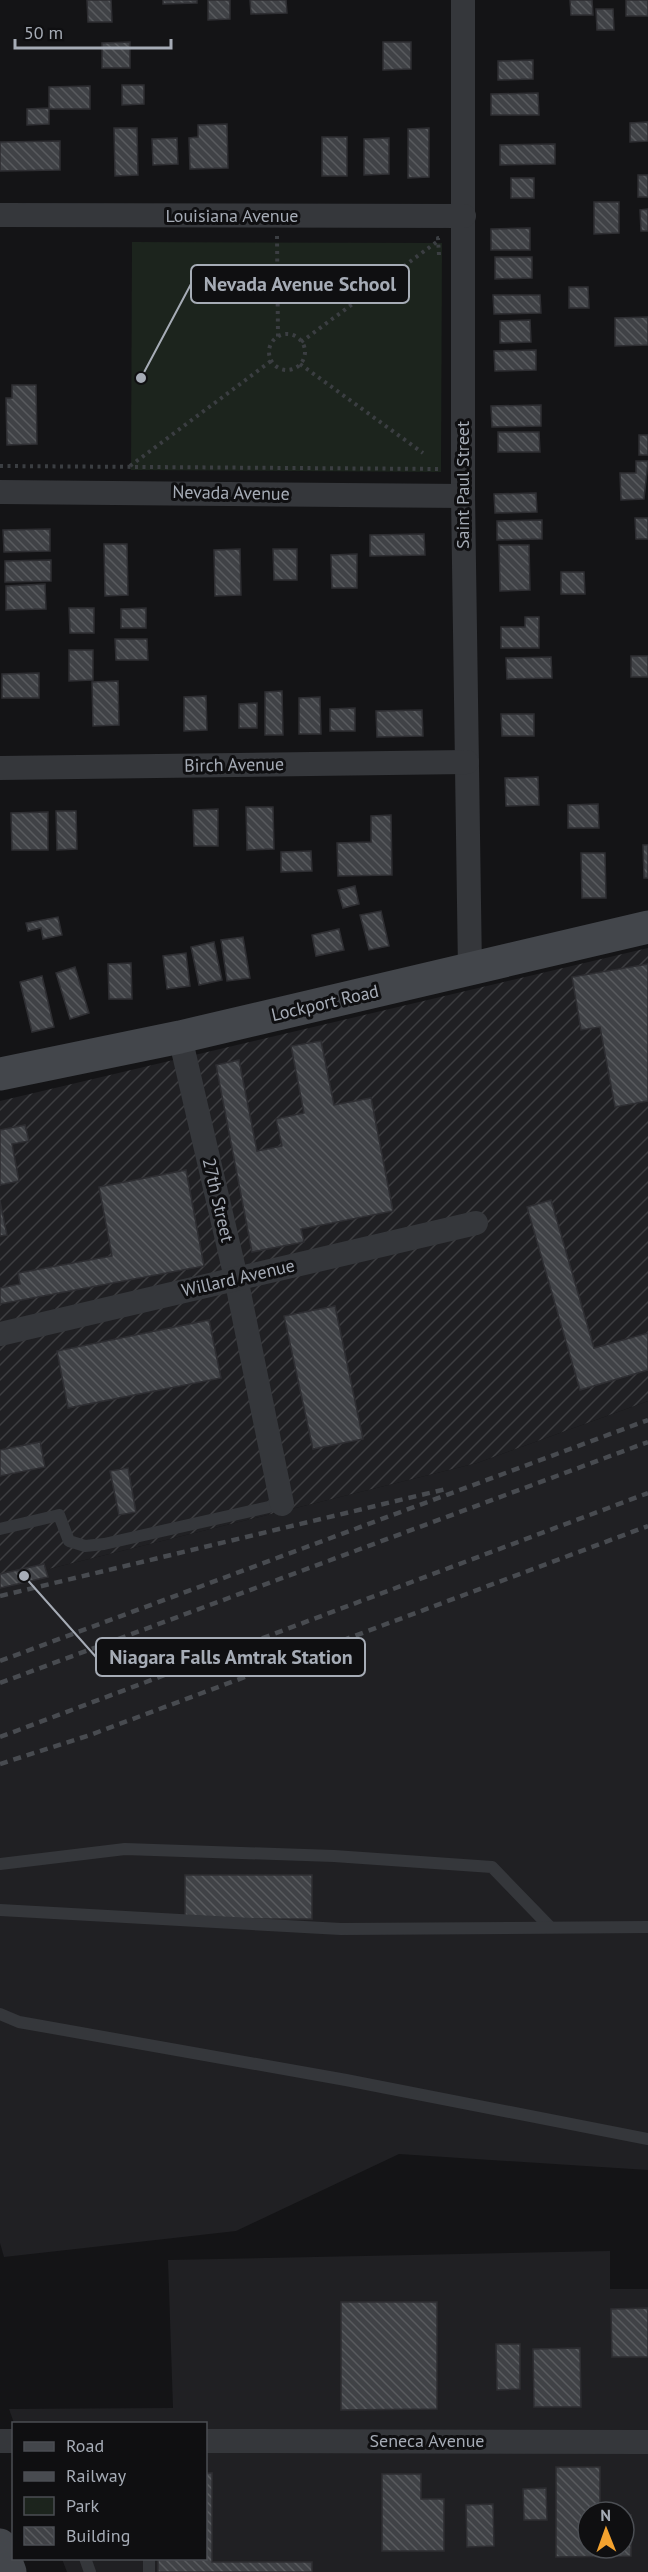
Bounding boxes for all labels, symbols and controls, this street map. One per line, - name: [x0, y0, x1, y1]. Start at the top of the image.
- scale bar: [15, 12, 171, 50]
- text: 50 m: [24, 21, 63, 44]
- street label: Louisiana Avenue: [166, 204, 298, 227]
- callout: Nevada Avenue School: [191, 265, 409, 303]
- text: Nevada Avenue School: [204, 271, 396, 297]
- street label: Saint Paul Street: [451, 421, 474, 549]
- street label: Nevada Avenue: [172, 480, 290, 505]
- street label: Birch Avenue: [184, 752, 284, 777]
- street label: Lockport Road: [269, 979, 381, 1026]
- street label: 27th Street: [198, 1155, 239, 1244]
- street label: Willard Avenue: [179, 1253, 297, 1302]
- callout: Niagara Falls Amtrak Station: [96, 1638, 365, 1676]
- text: Niagara Falls Amtrak Station: [109, 1644, 353, 1670]
- legend: [12, 2422, 207, 2560]
- street label: Seneca Avenue: [370, 2429, 484, 2452]
- text: Road: [66, 2434, 104, 2457]
- text: Railway: [66, 2464, 127, 2487]
- text: Park: [66, 2494, 99, 2517]
- north arrow: [576, 2500, 636, 2560]
- text: N: [600, 2505, 611, 2525]
- text: Building: [66, 2524, 130, 2547]

